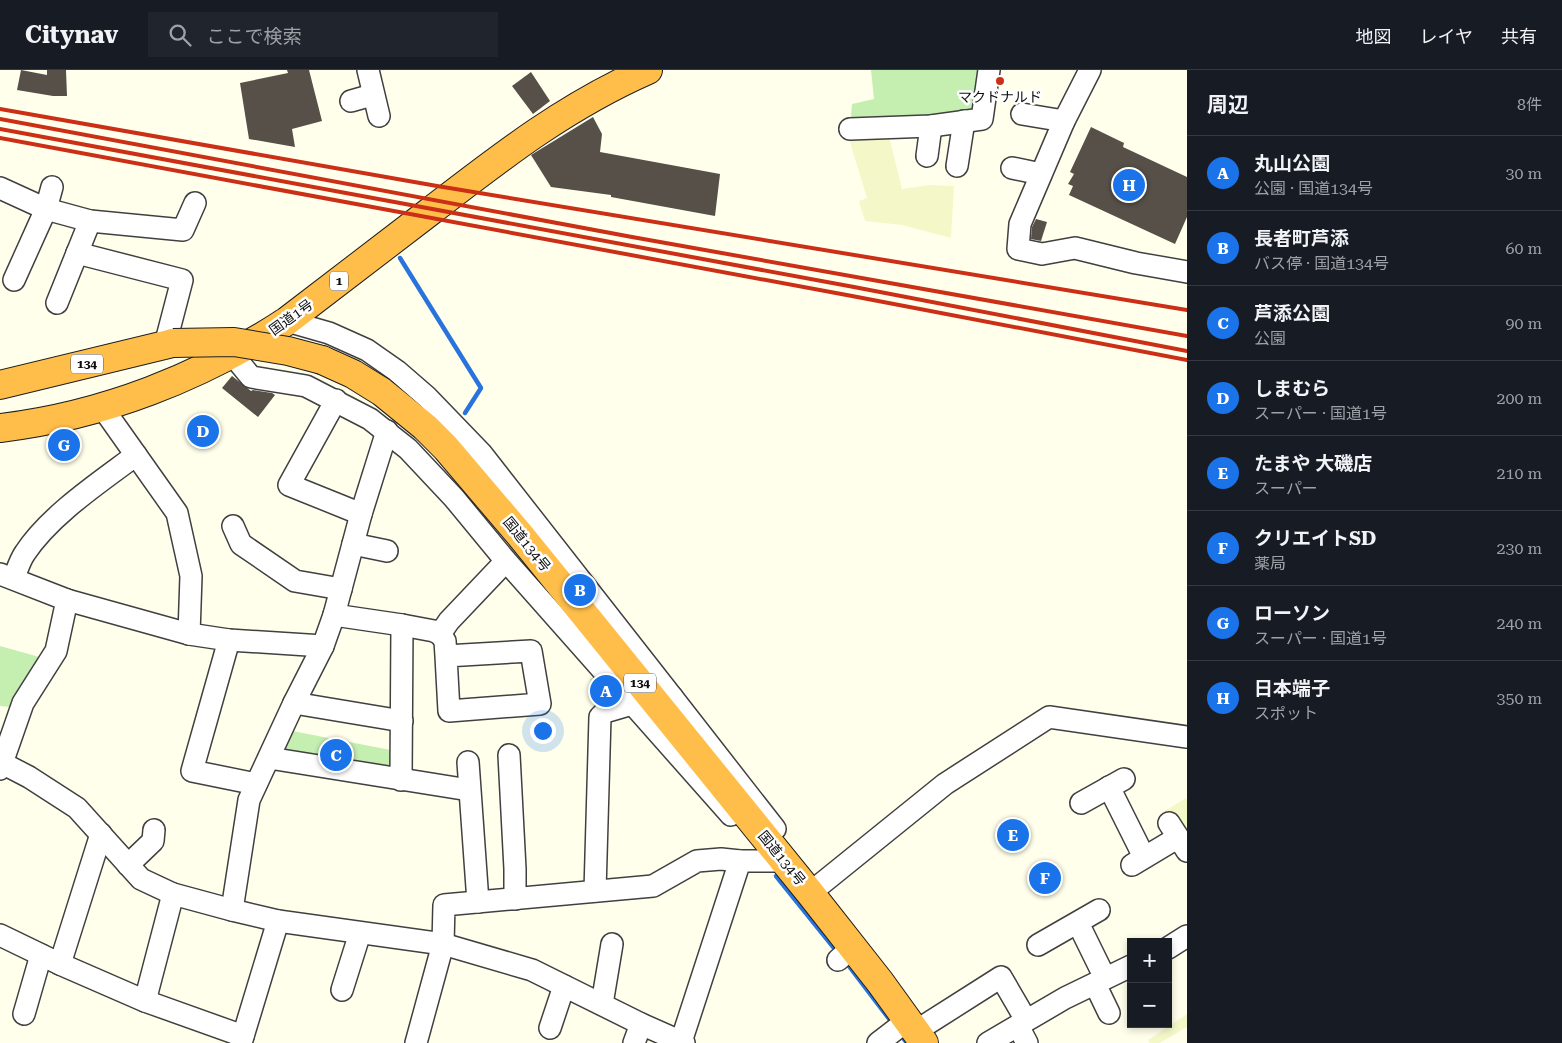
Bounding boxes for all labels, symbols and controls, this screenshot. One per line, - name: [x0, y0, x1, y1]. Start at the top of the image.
- search box: [148, 12, 498, 57]
- text: Citynav: [25, 21, 118, 49]
- icon: search: [166, 21, 194, 49]
- text: ここで検索: [206, 25, 301, 48]
- text: 地図: [1356, 26, 1392, 47]
- text: レイヤ: [1420, 26, 1473, 47]
- text: 共有: [1501, 26, 1537, 47]
- marker: マクドナルド: [994, 75, 1006, 87]
- place label: マクドナルド: [958, 89, 1042, 105]
- text: 周辺: [1207, 93, 1249, 117]
- text: 8件: [1517, 95, 1542, 114]
- text: 丸山公園: [1254, 152, 1330, 175]
- text: A: [1217, 164, 1229, 183]
- text: 30 m: [1505, 164, 1542, 183]
- pin: H: [1113, 166, 1145, 204]
- text: 公園 · 国道134号: [1254, 179, 1373, 198]
- text: 長者町芦添: [1254, 227, 1349, 250]
- text: B: [1217, 239, 1229, 258]
- text: 60 m: [1505, 239, 1542, 258]
- text: バス停 · 国道134号: [1254, 254, 1389, 273]
- road number: 1: [330, 272, 348, 290]
- street label: 国道1号: [266, 296, 316, 338]
- text: 芦添公園: [1254, 302, 1330, 325]
- text: C: [1217, 314, 1229, 333]
- text: 90 m: [1505, 314, 1542, 333]
- text: 公園: [1254, 329, 1286, 348]
- road number: 134: [71, 354, 103, 374]
- text: しまむら: [1254, 377, 1330, 400]
- text: D: [1217, 389, 1229, 408]
- text: 200 m: [1496, 389, 1542, 408]
- text: スーパー · 国道1号: [1254, 404, 1387, 423]
- pin: D: [187, 412, 219, 450]
- pin: G: [48, 426, 80, 464]
- text: たまや 大磯店: [1254, 452, 1372, 475]
- text: E: [1218, 464, 1228, 483]
- text: 210 m: [1496, 464, 1542, 483]
- text: スーパー: [1254, 479, 1318, 498]
- street label: 国道134号: [500, 514, 554, 574]
- text: クリエイトSD: [1254, 527, 1376, 550]
- text: F: [1218, 539, 1228, 558]
- text: 230 m: [1496, 539, 1542, 558]
- text: 薬局: [1254, 554, 1286, 573]
- pin: B: [564, 571, 596, 609]
- text: ローソン: [1254, 602, 1330, 625]
- text: G: [1217, 614, 1229, 633]
- text: 240 m: [1496, 614, 1542, 633]
- text: スーパー · 国道1号: [1254, 629, 1387, 648]
- pin: A: [590, 672, 622, 710]
- road number: 134: [624, 674, 656, 692]
- text: 日本端子: [1254, 677, 1330, 700]
- text: H: [1216, 689, 1230, 708]
- text: 350 m: [1496, 689, 1542, 708]
- text: スポット: [1254, 704, 1318, 723]
- your location: [530, 718, 556, 744]
- pin: C: [320, 736, 352, 774]
- pin: E: [997, 816, 1029, 854]
- street label: 国道134号: [755, 828, 809, 888]
- pin: F: [1029, 859, 1061, 897]
- map controls: [1127, 938, 1172, 1028]
- button: +: [1127, 938, 1172, 983]
- button: −: [1127, 983, 1172, 1028]

